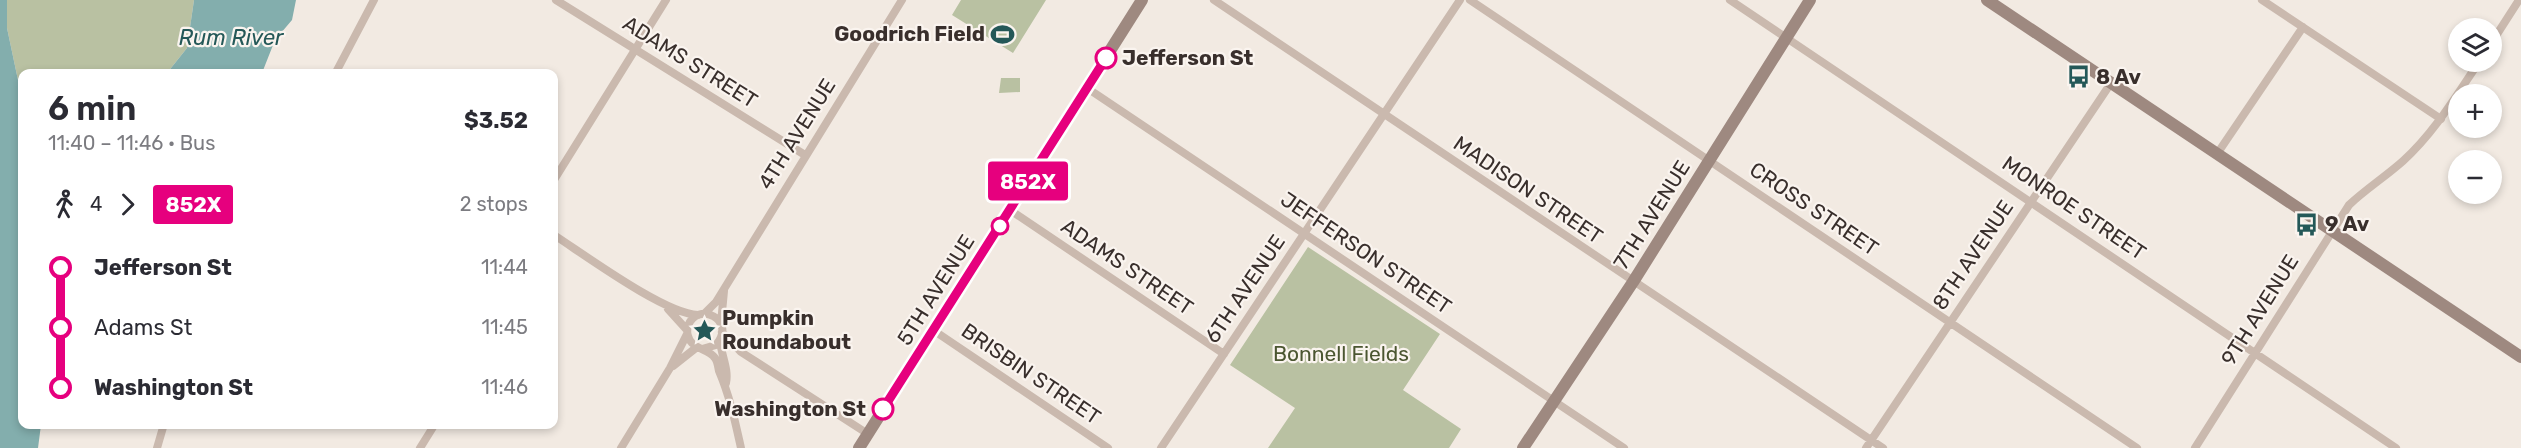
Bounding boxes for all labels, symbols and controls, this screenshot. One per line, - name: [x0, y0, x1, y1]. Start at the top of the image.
- street label: ADAMS STREET: [618, 10, 762, 113]
- map controls: [2448, 18, 2502, 204]
- button: layers: [2448, 18, 2502, 72]
- place label: Goodrich Field: [834, 21, 985, 46]
- sports icon: Goodrich Field: [990, 21, 1016, 47]
- water label: Rum River: [179, 24, 285, 51]
- place label: Jefferson St: [1122, 45, 1254, 70]
- marker: Jefferson St: [1095, 47, 1117, 69]
- bus stop icon: 8 Av: [2065, 64, 2091, 90]
- place label: 8 Av: [2096, 64, 2141, 89]
- street label: 4TH AVENUE: [753, 74, 841, 194]
- button: +: [2448, 84, 2502, 138]
- text: 6 min: [48, 89, 136, 128]
- text: $3.52: [464, 107, 528, 134]
- street label: MADISON STREET: [1449, 130, 1608, 249]
- text: 11:40 – 11:46 · Bus: [48, 131, 215, 155]
- street label: MONROE STREET: [1998, 150, 2151, 265]
- button: −: [2448, 150, 2502, 204]
- street label: 7TH AVENUE: [1608, 155, 1695, 274]
- street label: CROSS STREET: [1745, 156, 1883, 261]
- line badge: 852X: [986, 162, 1070, 201]
- text: 852X: [1000, 169, 1056, 194]
- street label: JEFFERSON STREET: [1276, 186, 1456, 319]
- icon: walk: [48, 188, 81, 221]
- icon: forward: [111, 188, 144, 221]
- text: 4: [90, 192, 102, 216]
- text: 852X: [165, 192, 221, 217]
- text: 2 stops: [460, 192, 528, 216]
- street label: 8TH AVENUE: [1927, 195, 2018, 314]
- bus stop icon: 9 Av: [2294, 211, 2320, 237]
- place label: 9 Av: [2325, 211, 2370, 236]
- street label: ADAMS STREET: [1057, 213, 1198, 320]
- unlabelled marker: [991, 217, 1009, 235]
- street label: 5TH AVENUE: [892, 230, 980, 350]
- street label: 6TH AVENUE: [1199, 230, 1290, 348]
- street label: 9TH AVENUE: [2216, 250, 2303, 370]
- text: Jefferson St: [94, 254, 232, 281]
- text: 11:44: [481, 255, 528, 279]
- place label: Pumpkin Roundabout: [722, 305, 851, 354]
- text: Adams St: [94, 314, 192, 341]
- text: 11:45: [481, 315, 528, 339]
- place icon: Pumpkin Roundabout: [691, 317, 717, 343]
- street label: BRISBIN STREET: [957, 318, 1106, 429]
- park label: Bonnell Fields: [1273, 341, 1409, 366]
- text: Washington St: [94, 374, 253, 401]
- text: 11:46: [481, 375, 528, 399]
- place label: Washington St: [714, 396, 866, 421]
- marker: Washington St: [872, 398, 894, 420]

